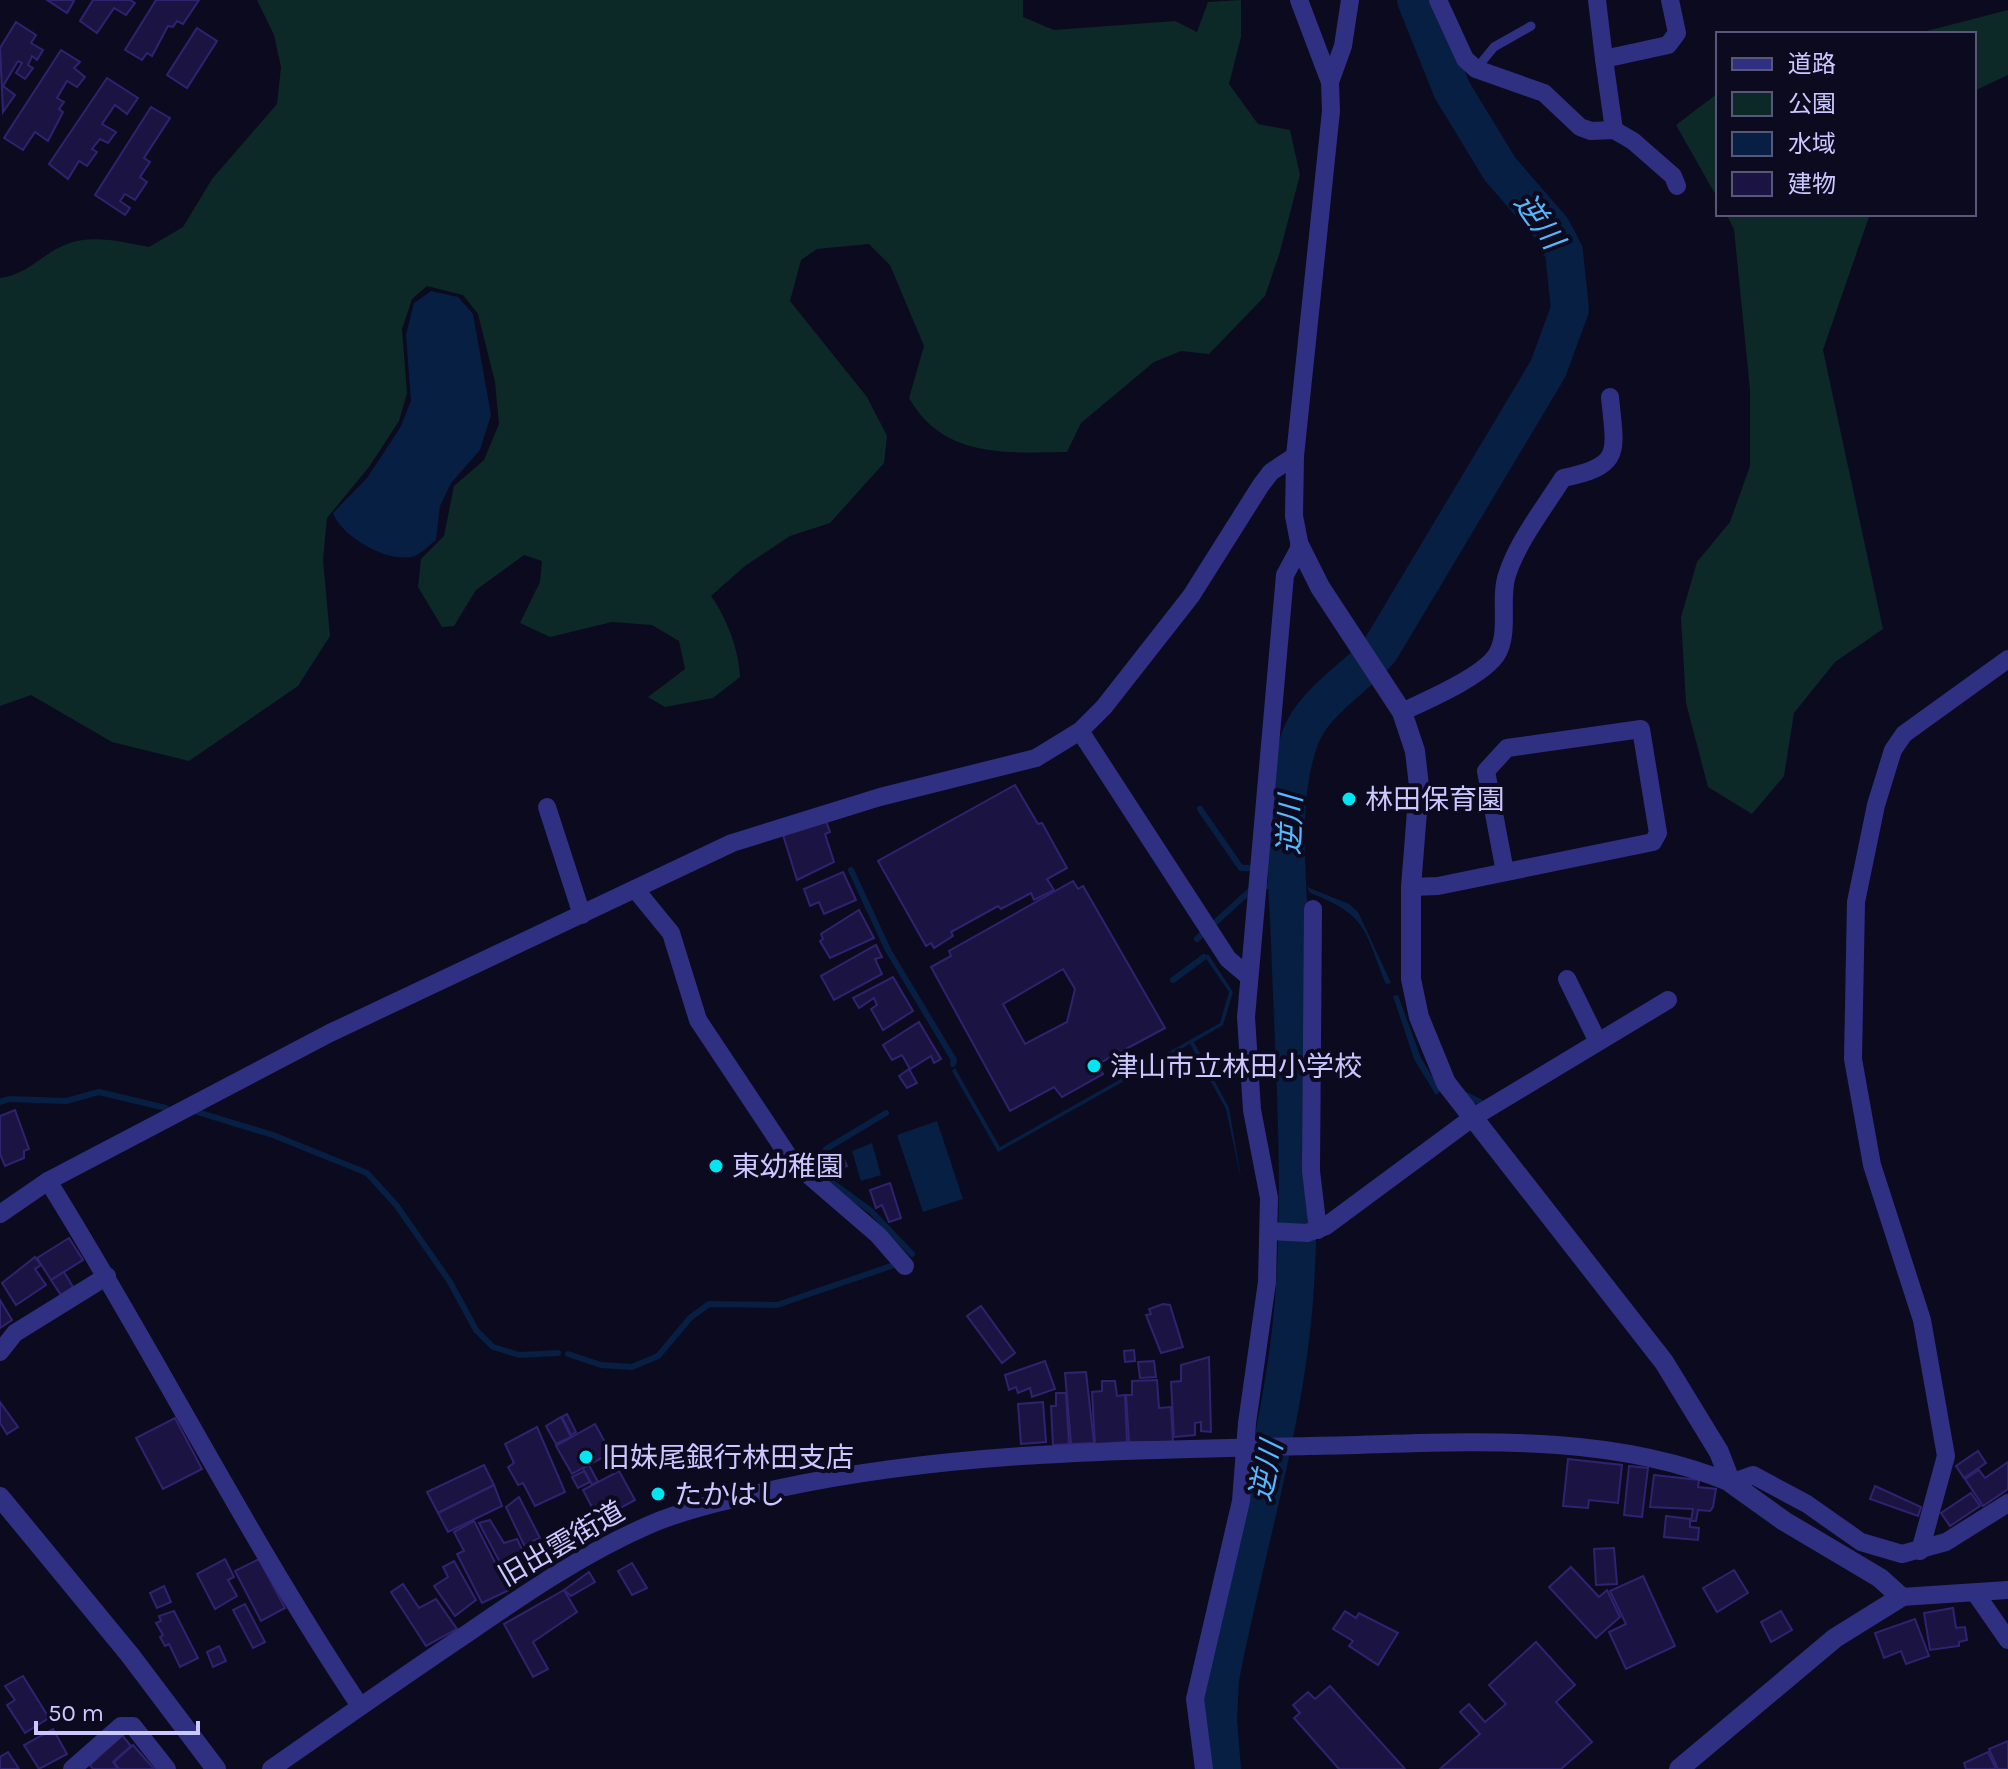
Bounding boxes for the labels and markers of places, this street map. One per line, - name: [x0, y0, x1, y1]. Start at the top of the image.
- place label: 林田保育園: [1365, 783, 1505, 816]
- marker: 林田保育園: [1340, 790, 1358, 808]
- place label: 津山市立林田小学校: [1110, 1050, 1362, 1083]
- marker: 津山市立林田小学校: [1085, 1057, 1103, 1075]
- place label: 東幼稚園: [732, 1150, 844, 1183]
- marker: 東幼稚園: [707, 1157, 725, 1175]
- place label: 旧妹尾銀行林田支店: [602, 1441, 854, 1474]
- marker: 旧妹尾銀行林田支店: [577, 1448, 595, 1466]
- place label: たかはし: [674, 1478, 785, 1511]
- marker: たかはし: [649, 1485, 667, 1503]

